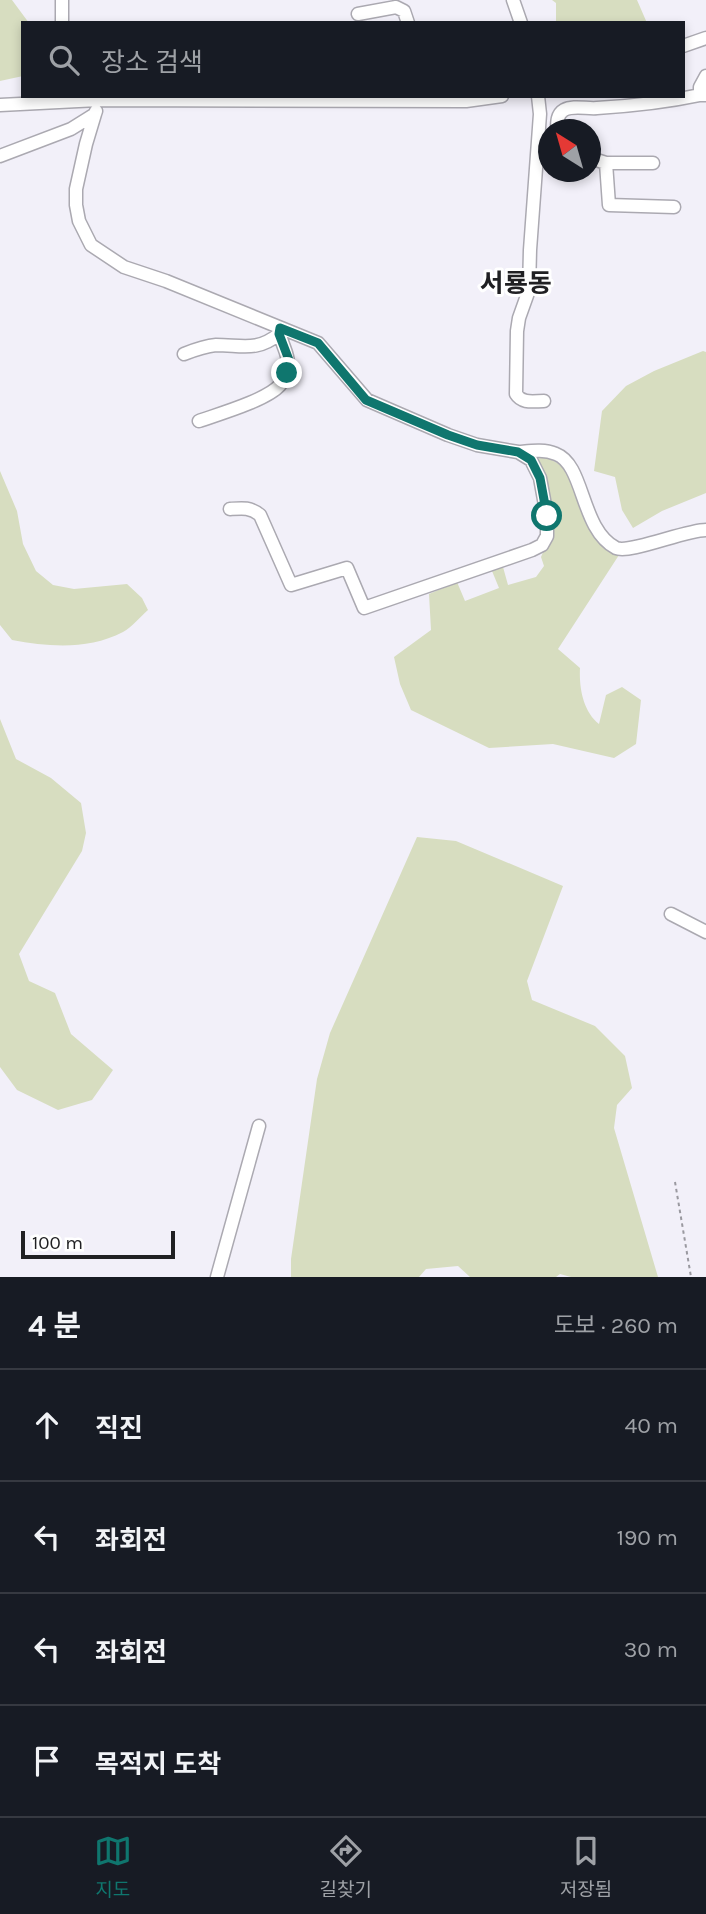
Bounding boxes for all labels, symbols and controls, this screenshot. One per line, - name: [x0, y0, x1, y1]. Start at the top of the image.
- search box: [21, 21, 685, 98]
- icon: search: [45, 41, 83, 79]
- text: 장소 검색: [101, 47, 203, 78]
- north arrow: [538, 119, 601, 182]
- district label: 서룡동: [480, 268, 552, 299]
- route end: [271, 357, 302, 388]
- route start: [531, 500, 562, 531]
- scale bar: [21, 1228, 175, 1260]
- text: 100 m: [32, 1232, 83, 1254]
- text: 4 분: [28, 1308, 81, 1344]
- text: 도보 · 260 m: [554, 1312, 678, 1339]
- icon: ahead: [28, 1406, 66, 1444]
- text: 40 m: [625, 1412, 678, 1439]
- text: 직진: [95, 1413, 143, 1444]
- icon: left: [28, 1518, 66, 1556]
- text: 190 m: [616, 1524, 678, 1551]
- text: 좌회전: [95, 1525, 167, 1556]
- icon: left: [28, 1630, 66, 1668]
- text: 30 m: [624, 1636, 678, 1663]
- text: 좌회전: [95, 1637, 167, 1668]
- icon: arrive: [28, 1742, 66, 1780]
- text: 목적지 도착: [95, 1749, 221, 1780]
- tab: 지도: [94, 1832, 132, 1901]
- tab: 길찾기: [320, 1832, 372, 1901]
- tab: 저장됨: [560, 1832, 612, 1901]

